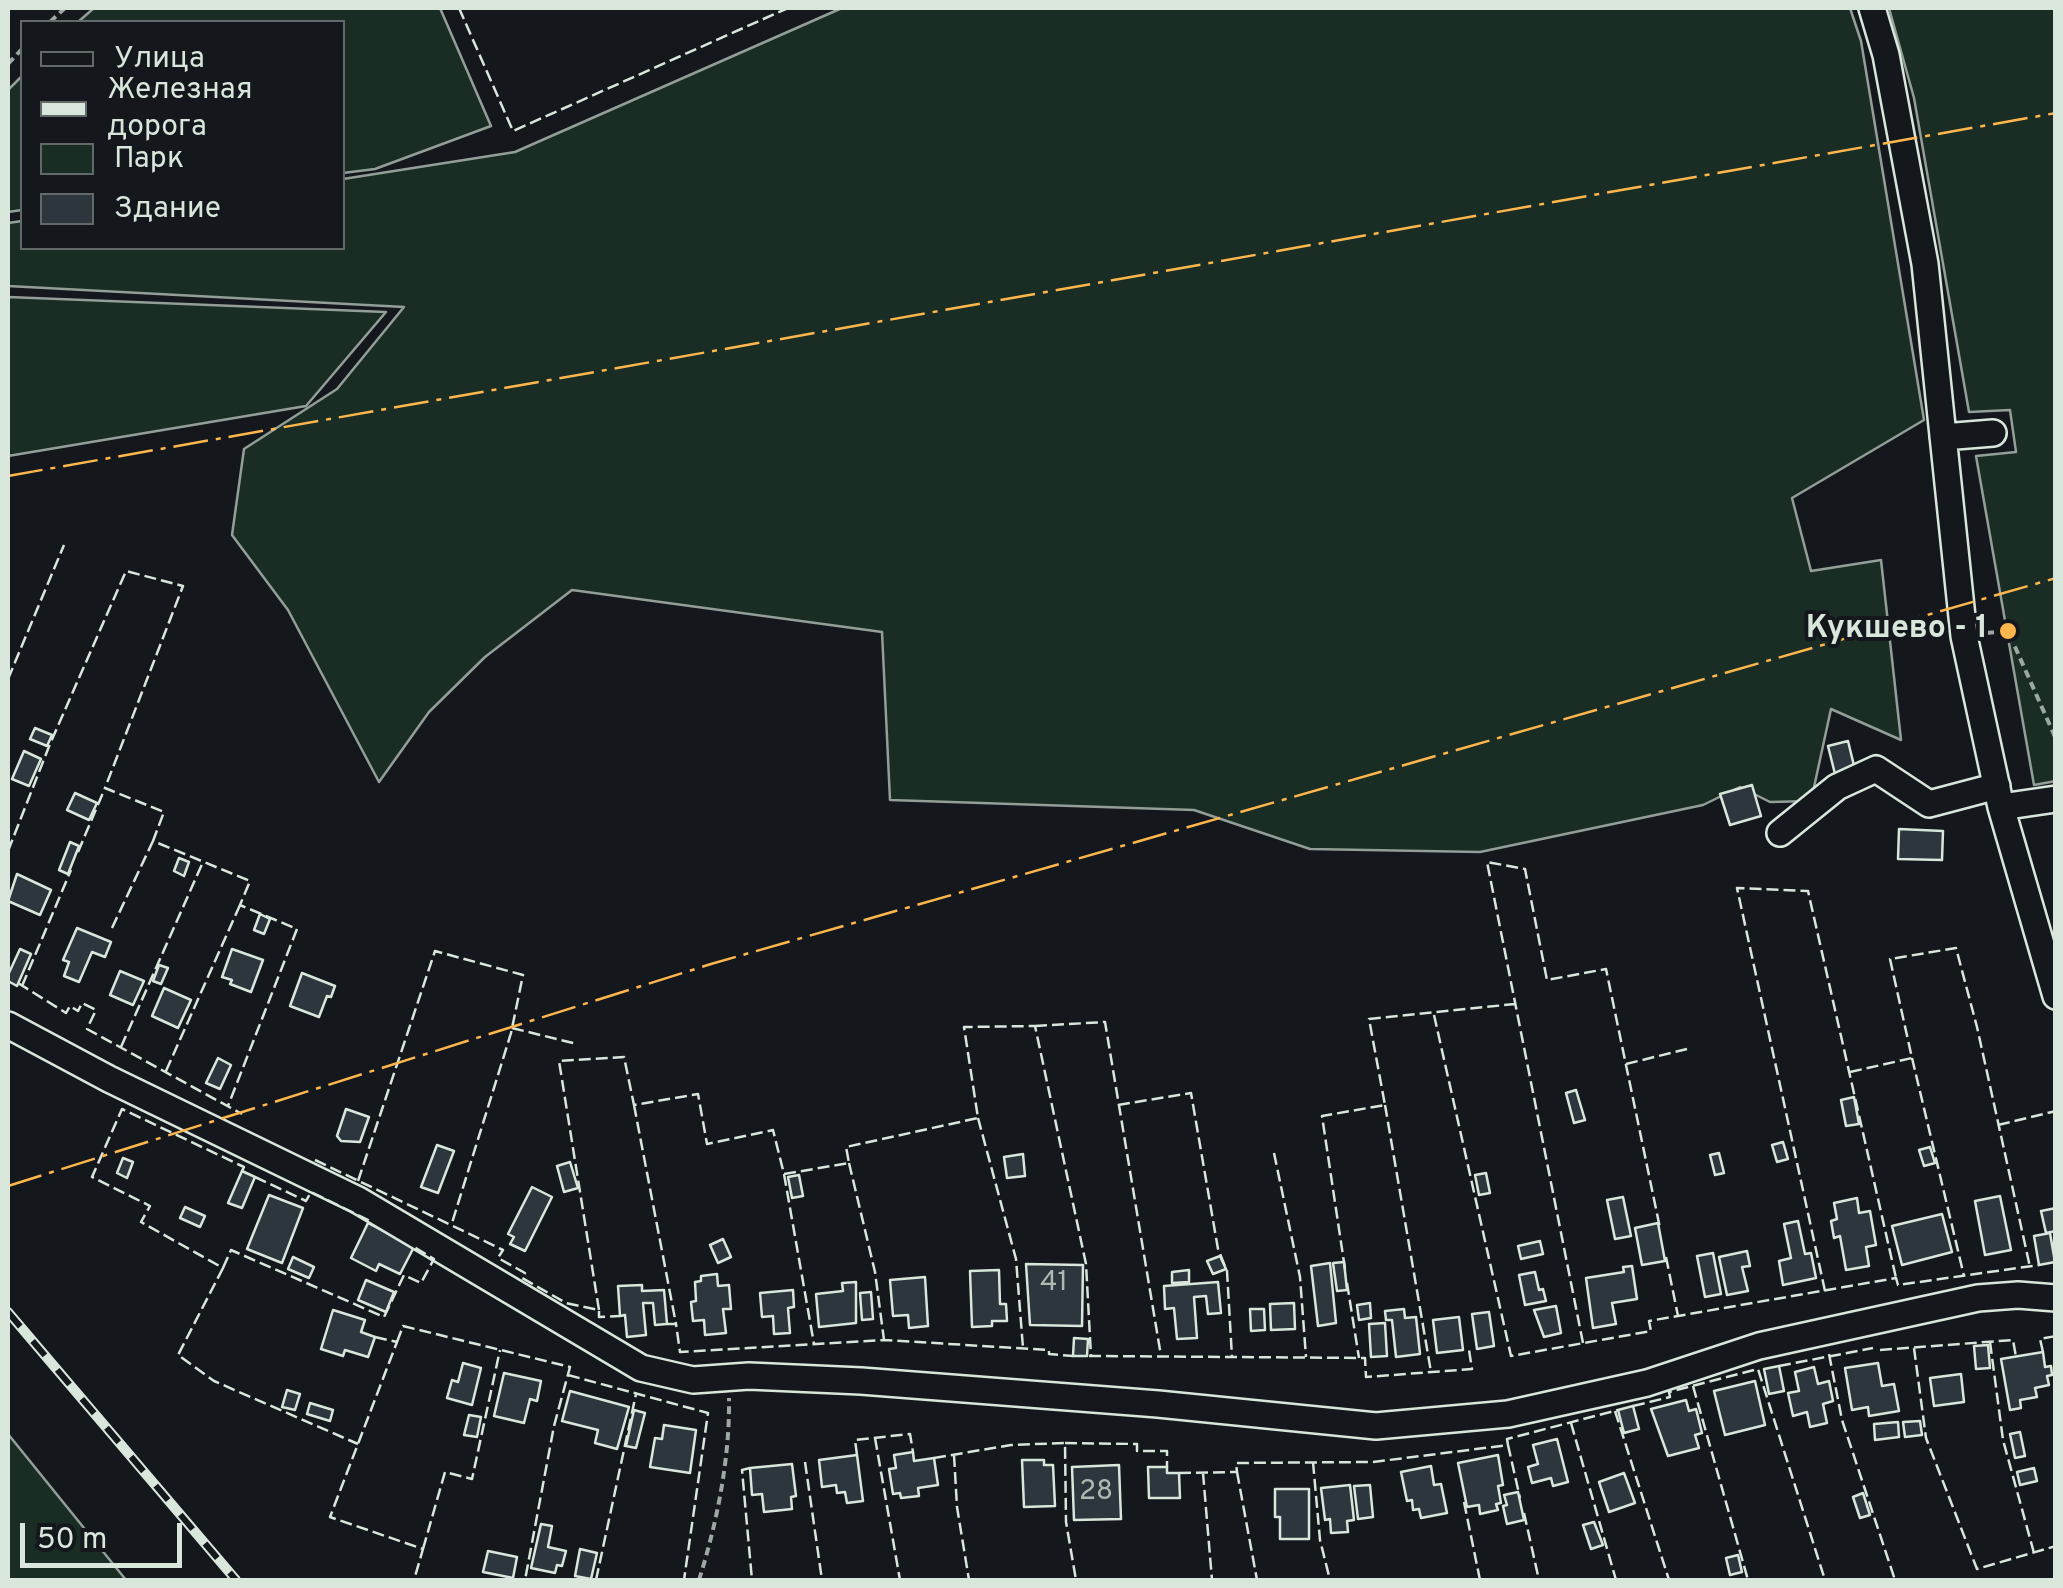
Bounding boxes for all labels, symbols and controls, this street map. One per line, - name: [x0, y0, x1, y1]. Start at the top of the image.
- legend: [20, 20, 345, 250]
- text: Улица: [114, 41, 205, 78]
- text: Железная дорога: [107, 72, 253, 146]
- text: Парк: [114, 141, 184, 178]
- text: Здание: [114, 191, 221, 228]
- place label: Кукшево - 1: [1806, 612, 1988, 650]
- marker: Кукшево - 1: [1997, 620, 2019, 642]
- house number: 41: [1040, 1267, 1068, 1301]
- house number: 28: [1079, 1476, 1113, 1510]
- scale bar: [25, 1503, 188, 1565]
- text: 50 m: [37, 1522, 107, 1559]

